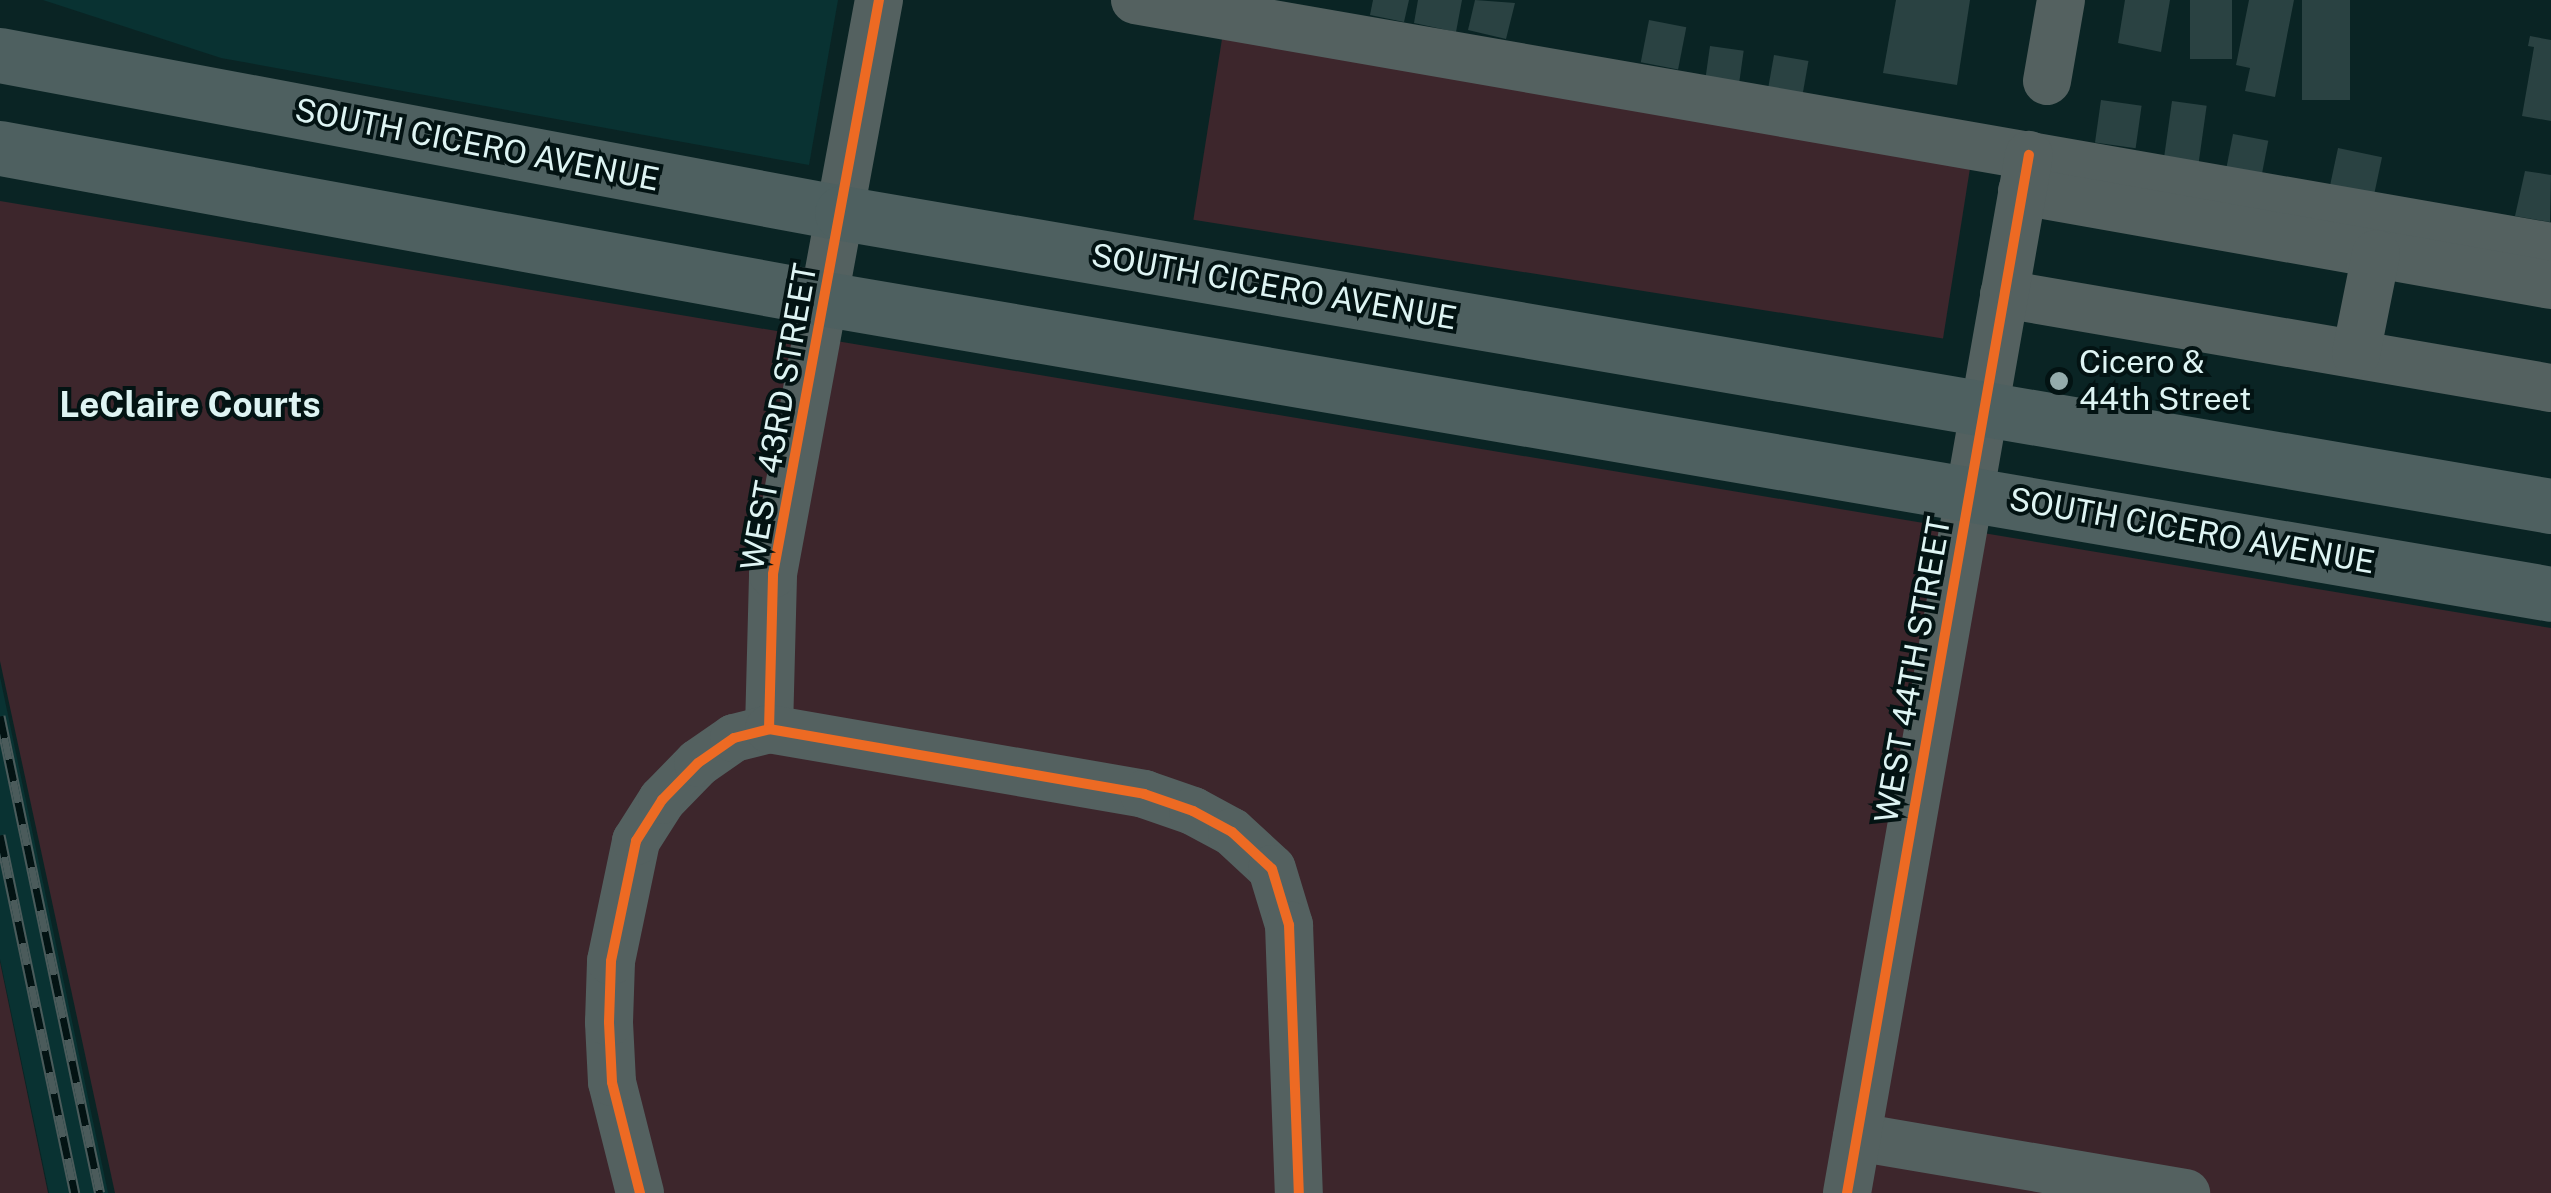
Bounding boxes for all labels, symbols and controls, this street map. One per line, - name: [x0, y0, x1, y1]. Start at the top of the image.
- street label: SOUTH CICERO AVENUE: [292, 91, 662, 199]
- street label: SOUTH CICERO AVENUE: [1088, 236, 1460, 338]
- street label: WEST 43RD STREET: [733, 260, 825, 574]
- place label: Cicero & 44th Street: [2079, 344, 2251, 419]
- marker: Cicero & 44th Street: [2048, 370, 2070, 392]
- district label: LeClaire Courts: [59, 384, 321, 426]
- street label: SOUTH CICERO AVENUE: [2006, 480, 2378, 582]
- street label: WEST 44TH STREET: [1867, 514, 1959, 826]

